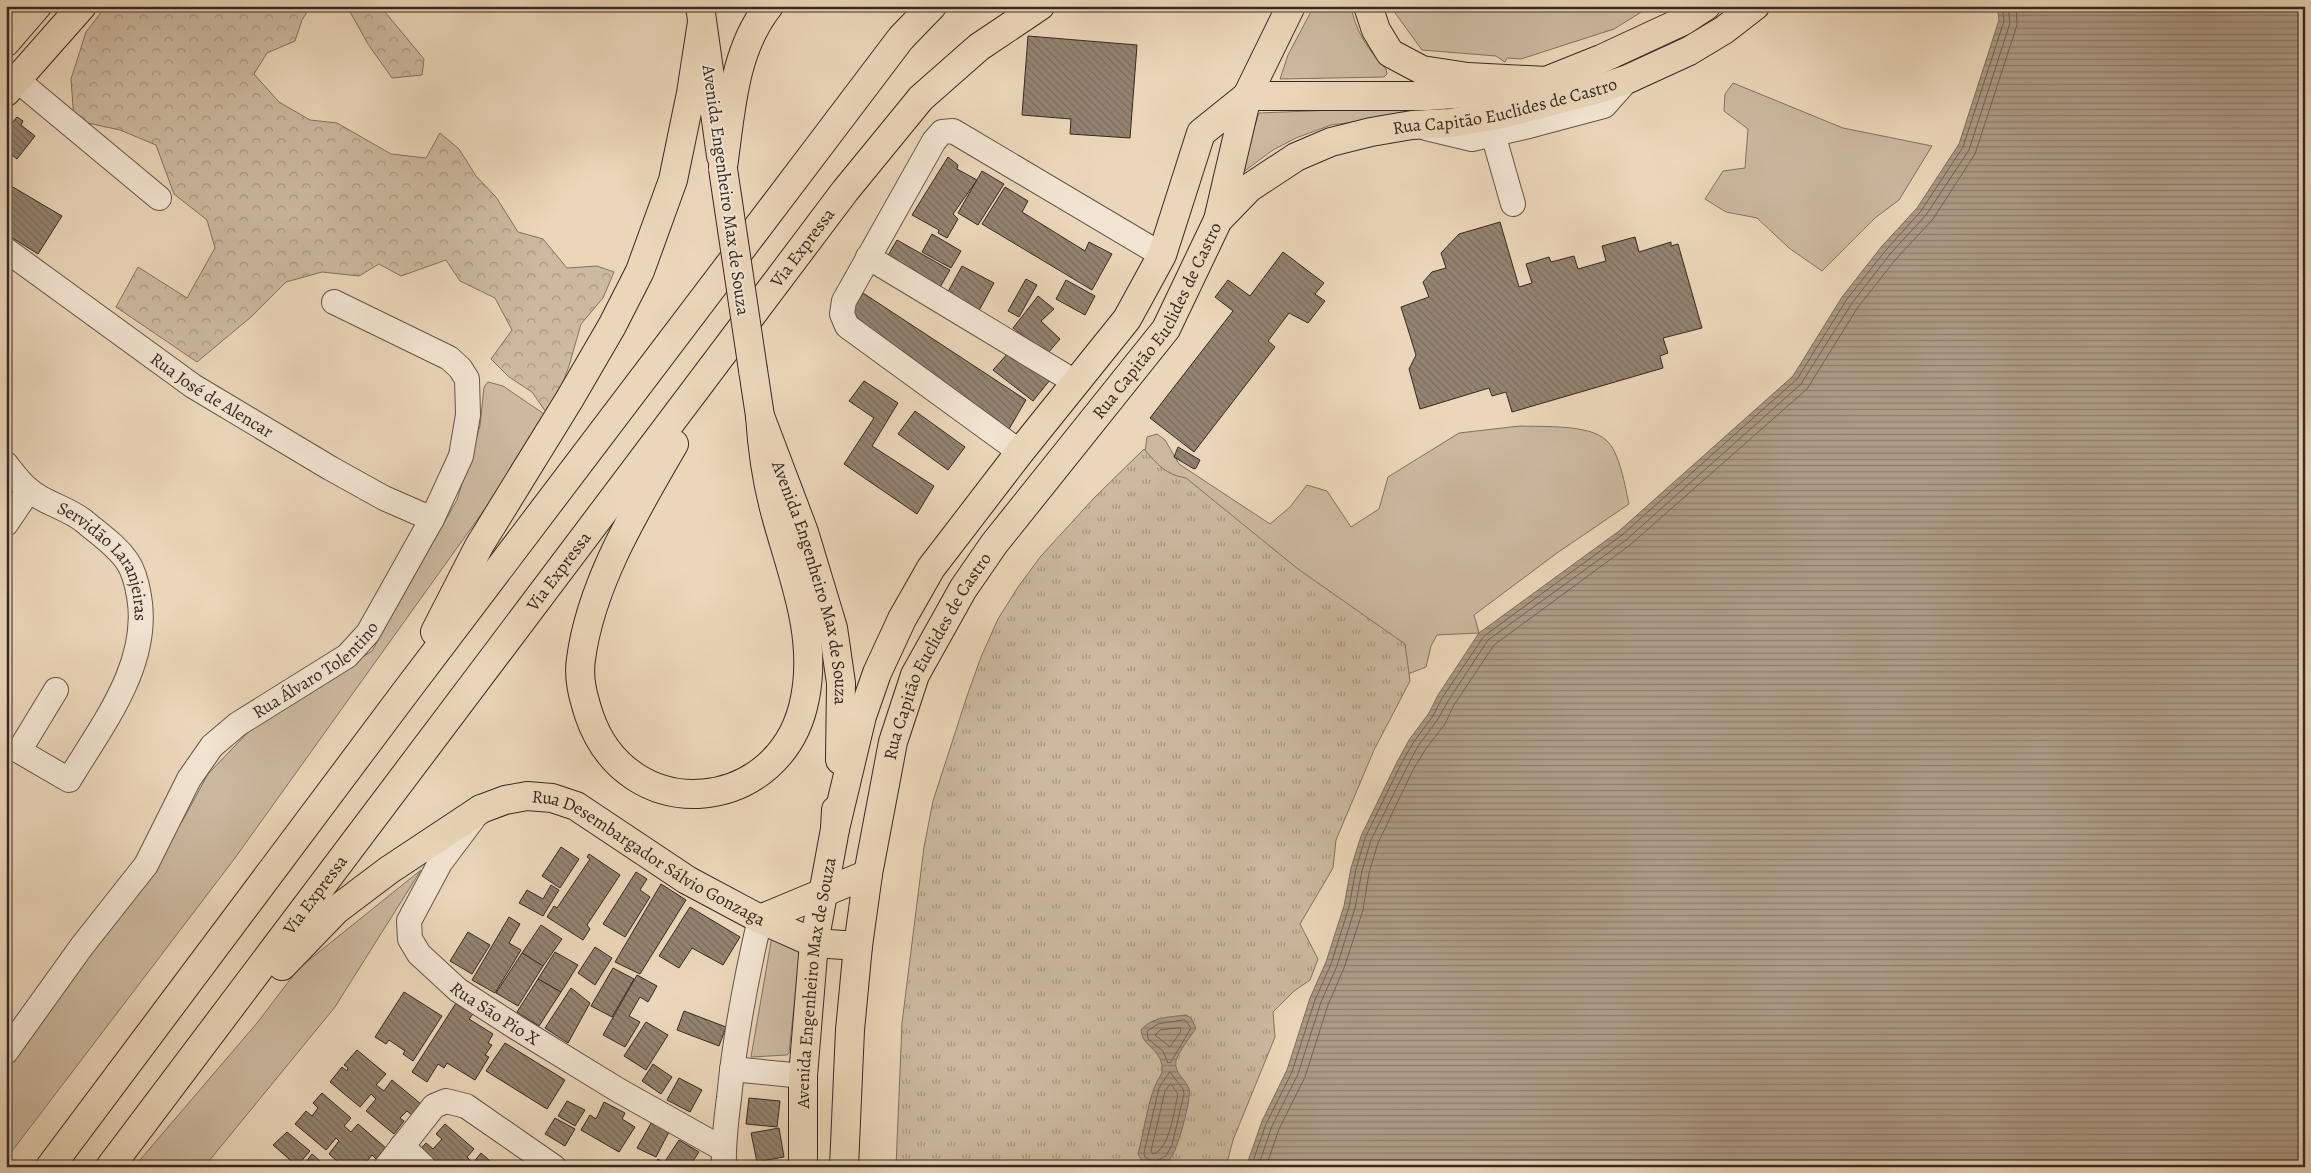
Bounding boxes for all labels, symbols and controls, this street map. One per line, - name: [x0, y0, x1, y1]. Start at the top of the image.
- street label: Avenida Engenheiro Max de Souza: [696, 62, 756, 317]
- street label: Rua Capitão Euclides de Castro: [1391, 72, 1620, 140]
- street label: Via Expressa: [764, 202, 841, 293]
- street label: Rua Capitão Euclides de Castro: [1087, 218, 1227, 424]
- street label: Rua José de Alencar: [145, 347, 278, 443]
- street label: Avenida Engenheiro Max de Souza: [766, 457, 853, 706]
- street label: Servidão Laranjeiras: [53, 496, 153, 621]
- street label: Via Expressa: [520, 526, 597, 617]
- street label: Rua Capitão Euclides de Castro: [878, 548, 997, 762]
- street label: Rua Álvaro Tolentino: [248, 617, 384, 724]
- street label: Rua Desembargador Sálvio Gonzaga: [531, 784, 769, 932]
- street label: Via Expressa: [277, 849, 353, 940]
- street label: Avenida Engenheiro Max de Souza: [791, 855, 842, 1110]
- street label: Rua São Pio X: [445, 976, 544, 1051]

